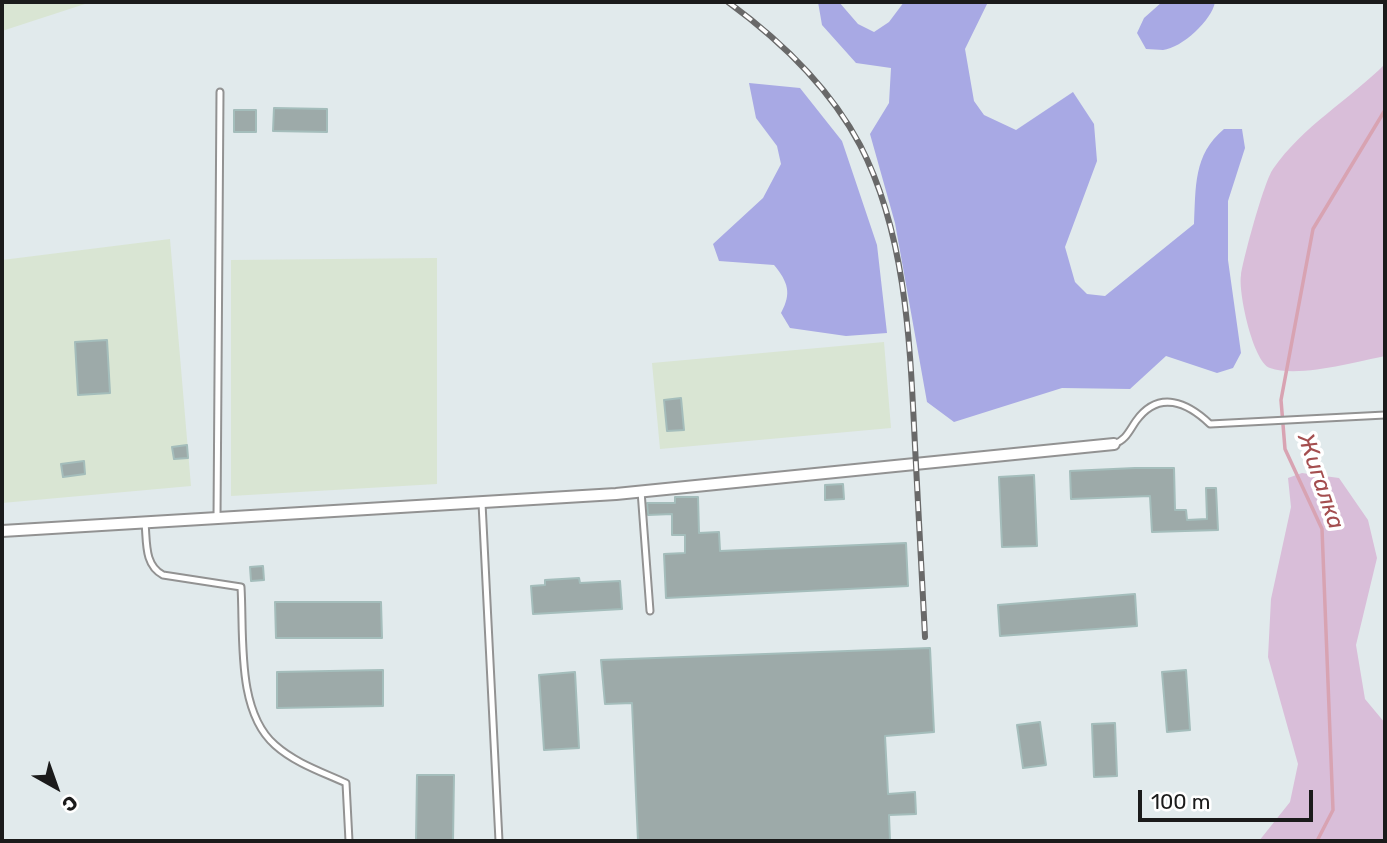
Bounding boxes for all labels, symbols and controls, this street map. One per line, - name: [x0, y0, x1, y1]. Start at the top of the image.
- water label: Жигалка: [1291, 429, 1349, 533]
- north arrow: [21, 752, 91, 822]
- scale bar: [1142, 776, 1317, 820]
- text: 100 m: [1151, 789, 1210, 814]
- text: С: [57, 790, 82, 817]

